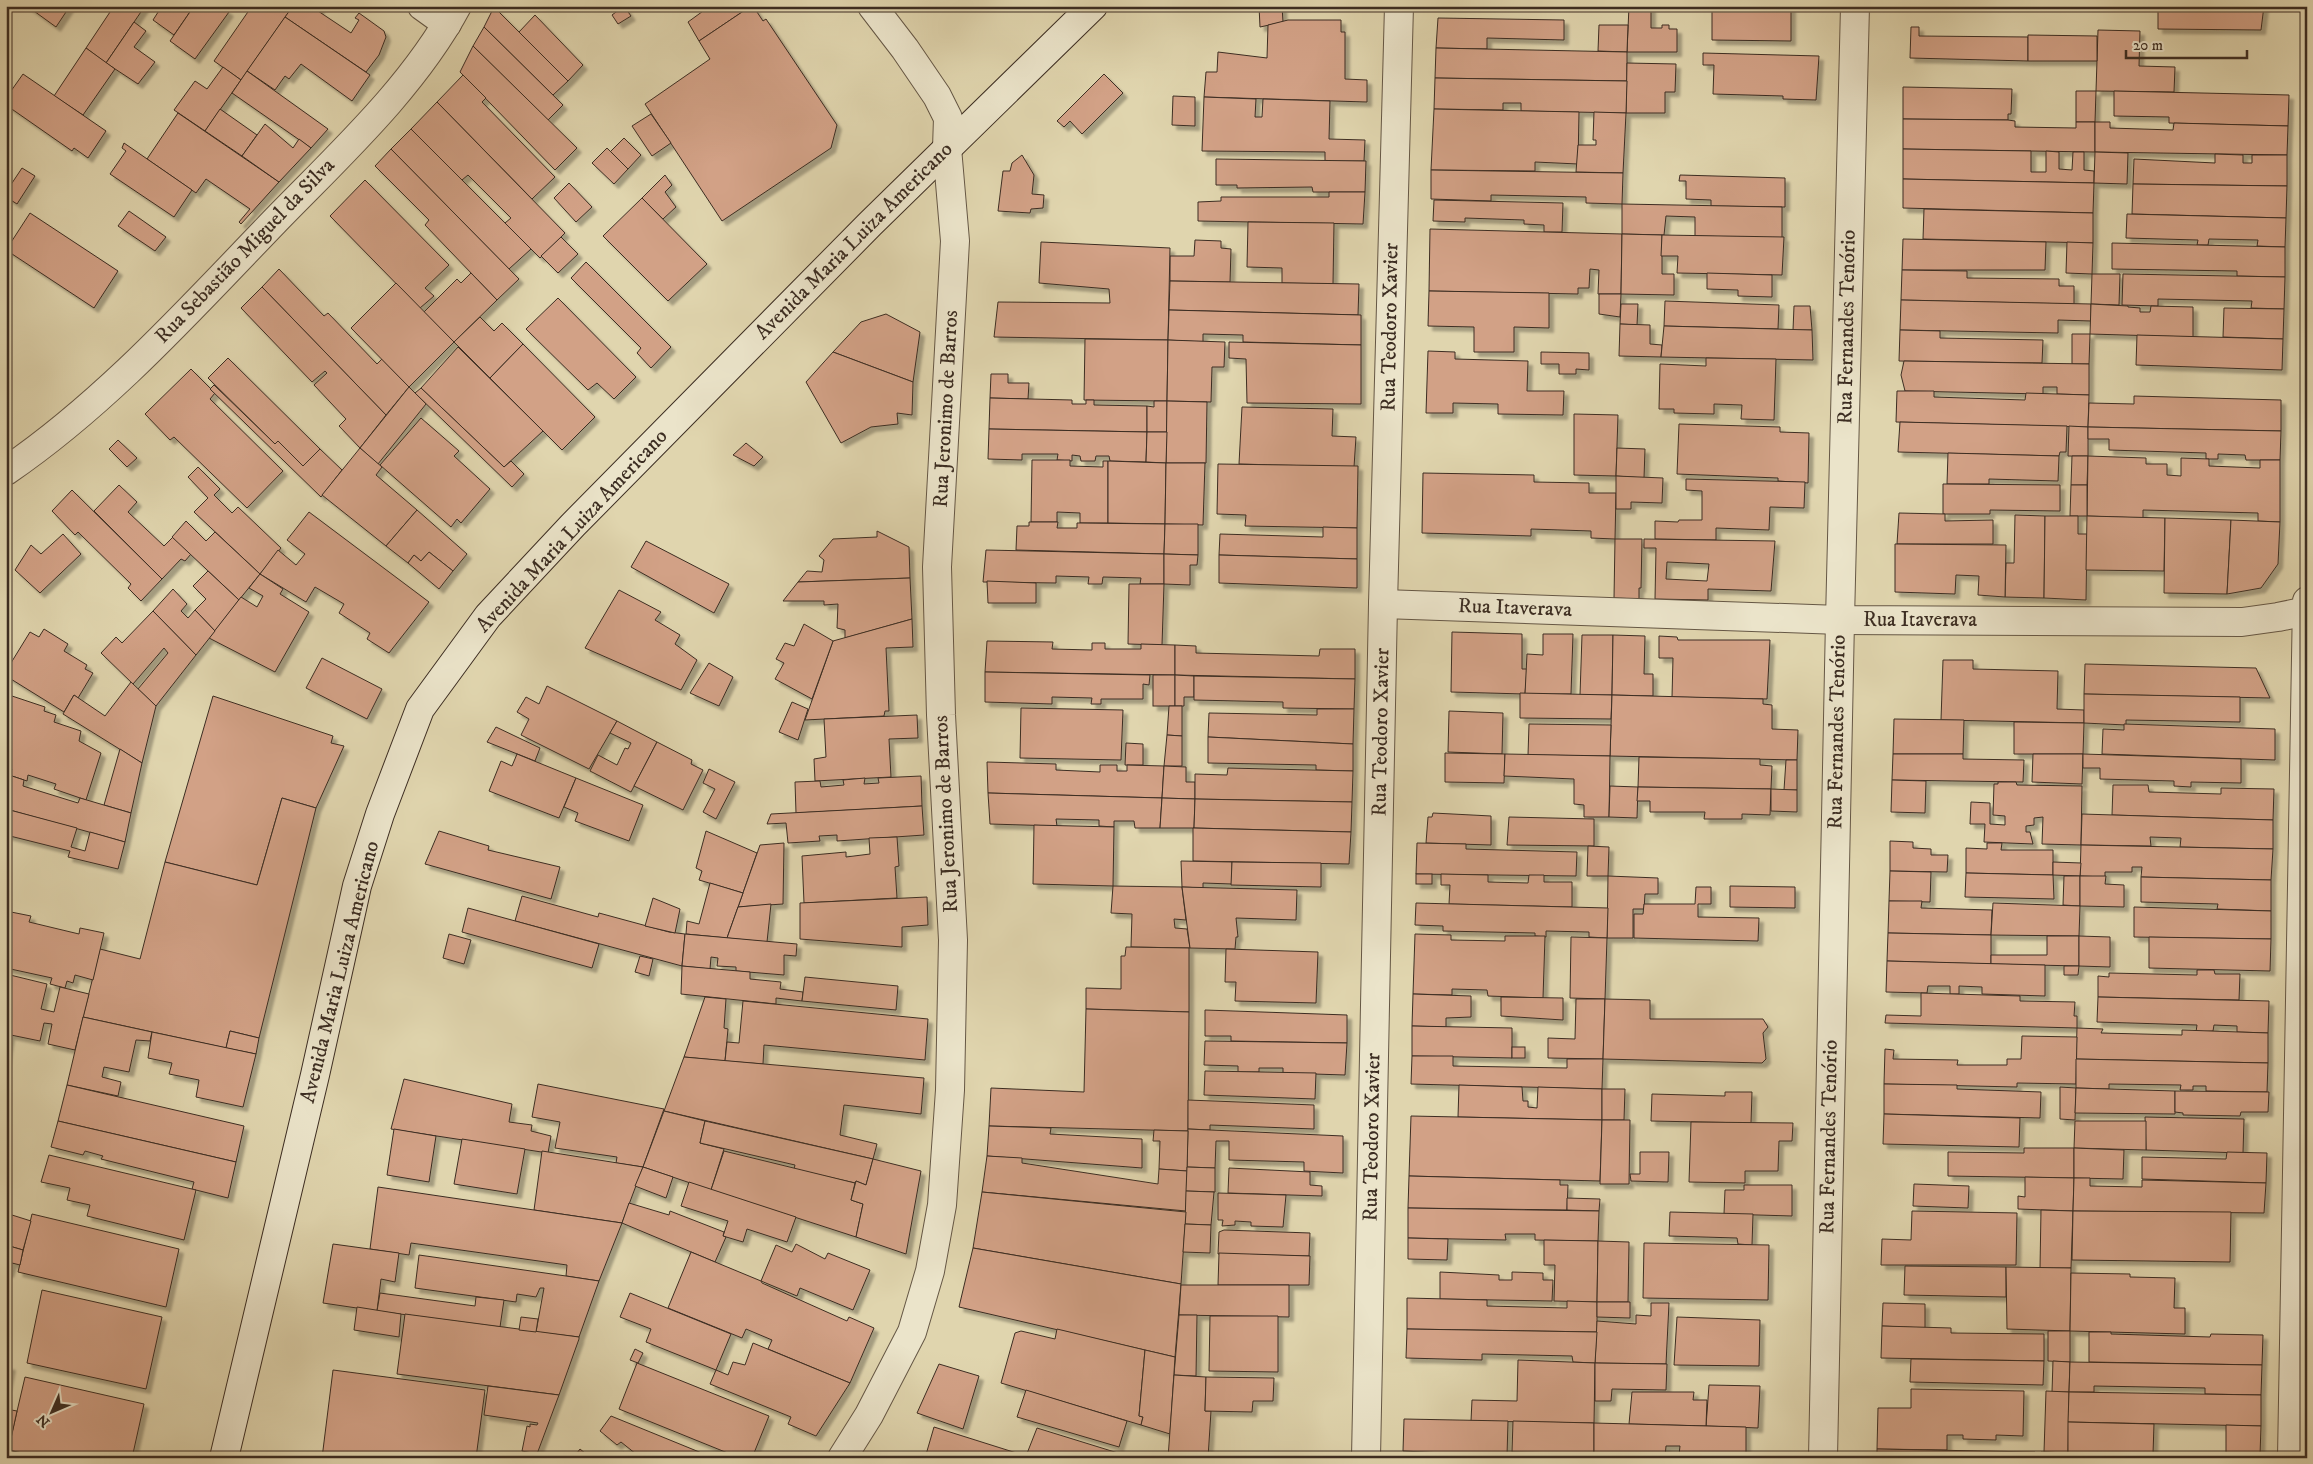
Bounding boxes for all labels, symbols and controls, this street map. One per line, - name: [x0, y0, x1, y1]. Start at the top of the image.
- scale bar: [2126, 28, 2247, 60]
- text: 20 m: [2133, 36, 2163, 55]
- street label: Avenida Maria Luiza Americano: [750, 137, 958, 345]
- street label: Rua Sebastião Miguel da Silva: [150, 153, 341, 349]
- street label: Rua Fernandes Tenório: [1832, 229, 1862, 425]
- street label: Rua Teodoro Xavier: [1376, 242, 1404, 412]
- street label: Rua Jeronimo de Barros: [928, 310, 964, 508]
- street label: Avenida Maria Luiza Americano: [471, 424, 673, 638]
- street label: Rua Itaverava: [1458, 593, 1573, 623]
- street label: Rua Itaverava: [1863, 607, 1977, 633]
- street label: Rua Fernandes Tenório: [1822, 634, 1852, 830]
- street label: Rua Teodoro Xavier: [1367, 647, 1395, 817]
- street label: Rua Jeronimo de Barros: [928, 715, 964, 913]
- street label: Avenida Maria Luiza Americano: [295, 838, 385, 1106]
- street label: Rua Fernandes Tenório: [1814, 1039, 1844, 1235]
- street label: Rua Teodoro Xavier: [1358, 1052, 1386, 1222]
- north arrow: [28, 1386, 78, 1436]
- text: N: [33, 1410, 54, 1431]

